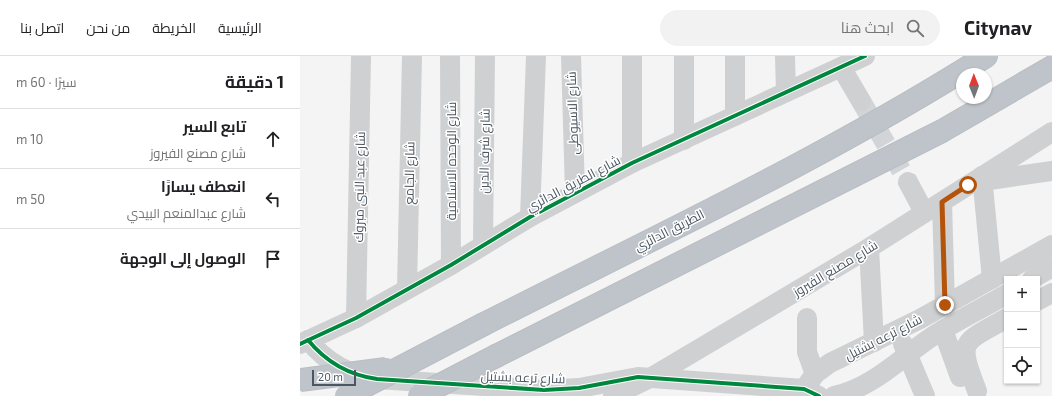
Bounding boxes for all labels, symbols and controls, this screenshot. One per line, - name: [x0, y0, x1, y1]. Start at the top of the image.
- search box: [660, 10, 940, 46]
- text: Citynav: [964, 16, 1032, 39]
- icon: search: [904, 17, 926, 39]
- text: ابحث هنا: [841, 18, 894, 36]
- text: اتصل بنا: [20, 19, 64, 36]
- text: من نحن: [86, 19, 130, 36]
- text: الخريطة: [152, 19, 196, 36]
- text: الرئيسية: [218, 19, 262, 36]
- north arrow: [956, 68, 992, 104]
- text: 1 دقيقة: [225, 71, 284, 91]
- street label: شارع الاسيوطى: [563, 71, 582, 155]
- text: سيرًا · 60 m: [16, 74, 76, 90]
- street label: شارع الوحده الاسلامية: [443, 102, 460, 220]
- street label: شارع شرف الدين: [475, 108, 494, 194]
- text: تابع السير: [183, 117, 246, 135]
- icon: ahead: [262, 128, 284, 150]
- text: 10 m: [16, 131, 43, 147]
- street label: شارع عبد النبى مبروك: [350, 131, 369, 243]
- street label: شارع الجامع: [400, 141, 419, 205]
- text: شارع مصنع الفيروز: [150, 145, 246, 161]
- street label: شارع الطريق الدائري: [523, 151, 624, 217]
- route start: [959, 176, 977, 194]
- text: انعطف يسارًا: [161, 177, 246, 195]
- icon: left: [262, 188, 284, 210]
- text: 50 m: [16, 191, 45, 207]
- text: شارع عبدالمنعم البيدي: [127, 205, 246, 221]
- street label: الطريق الدائري: [631, 206, 708, 257]
- street label: شارع مصنع الفيروز: [789, 236, 881, 301]
- icon: arrive: [262, 248, 284, 270]
- text: الوصول إلى الوجهة: [120, 249, 246, 267]
- map controls: [1004, 276, 1040, 384]
- button: +: [1004, 276, 1040, 312]
- route end: [936, 296, 954, 314]
- street label: شارع ترعه بشتيل: [842, 311, 925, 364]
- button: −: [1004, 312, 1040, 348]
- button: locate: [1004, 348, 1040, 384]
- scale bar: [312, 368, 356, 387]
- street label: شارع ترعه بشتيل: [480, 368, 566, 387]
- text: 20 m: [318, 370, 343, 383]

